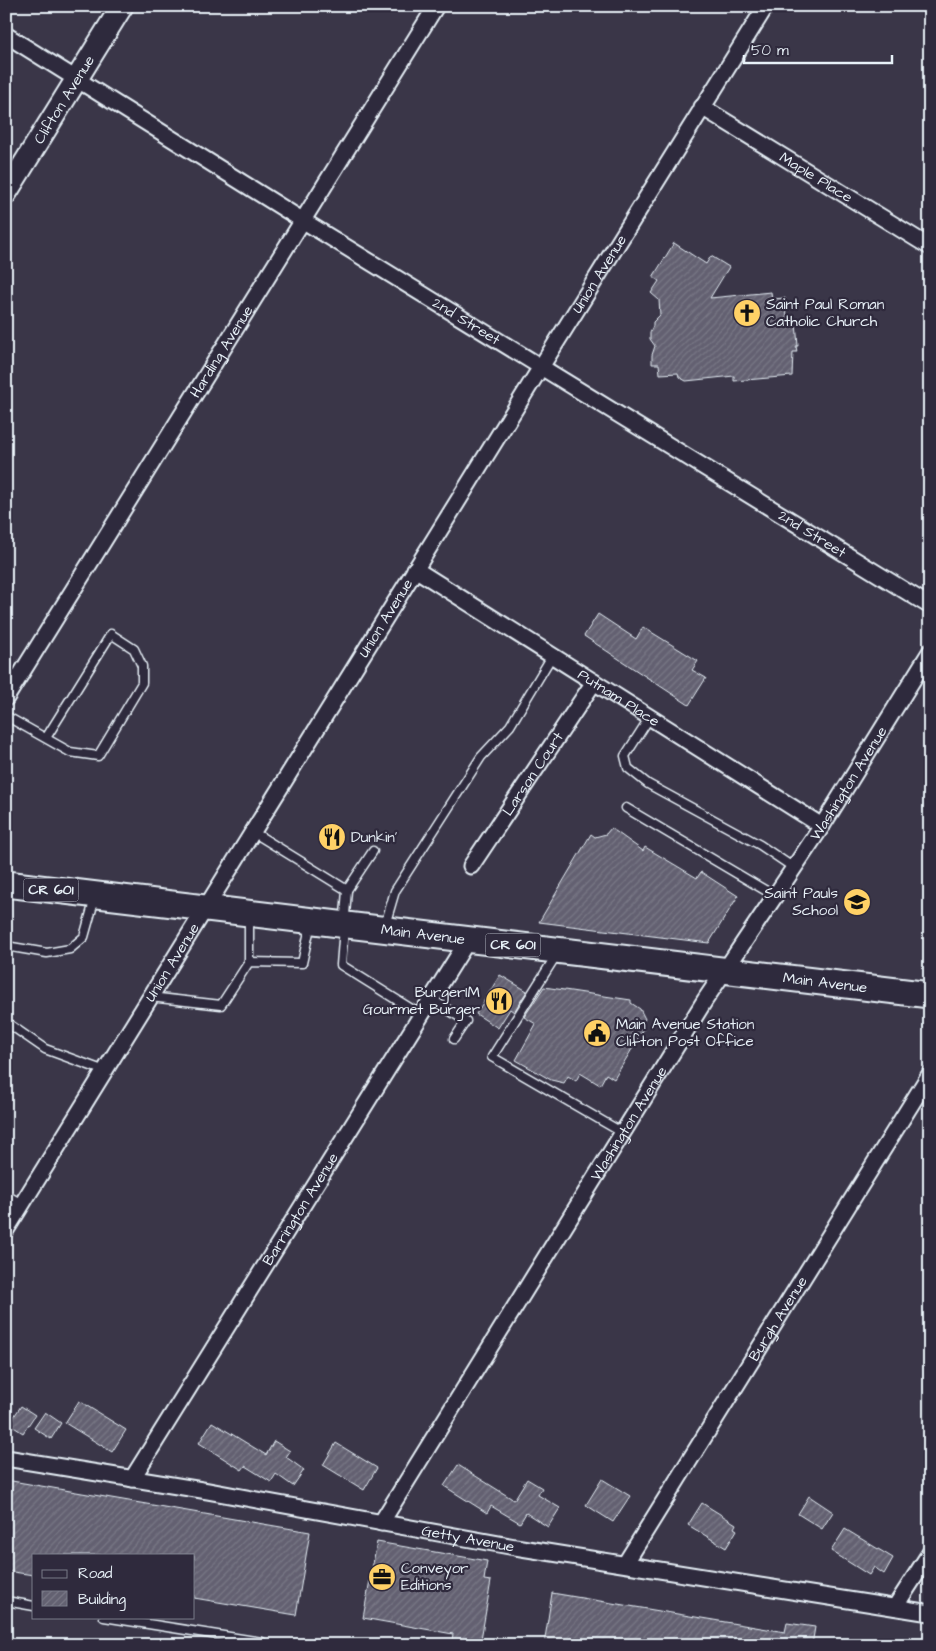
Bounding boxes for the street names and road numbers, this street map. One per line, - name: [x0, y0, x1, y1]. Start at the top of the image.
- street label: Clifton Avenue: [28, 51, 100, 148]
- street label: Maple Place: [776, 147, 857, 208]
- street label: Union Avenue: [567, 231, 631, 317]
- street label: 2nd Street: [428, 292, 504, 350]
- street label: Harding Avenue: [185, 301, 258, 402]
- street label: 2nd Street: [774, 505, 850, 563]
- street label: Union Avenue: [353, 575, 418, 661]
- street label: Putnam Place: [574, 664, 664, 731]
- street label: Washington Avenue: [805, 722, 892, 845]
- street label: Larson Court: [497, 728, 568, 820]
- road number: CR 601: [23, 878, 78, 902]
- street label: Union Avenue: [140, 919, 204, 1006]
- street label: Main Avenue: [380, 919, 466, 950]
- road number: CR 601: [486, 934, 540, 956]
- street label: Main Avenue: [782, 967, 868, 998]
- street label: Washington Avenue: [585, 1062, 672, 1185]
- street label: Barrington Avenue: [257, 1149, 343, 1270]
- street label: Burgh Avenue: [743, 1272, 812, 1365]
- street label: Getty Avenue: [420, 1520, 516, 1557]

